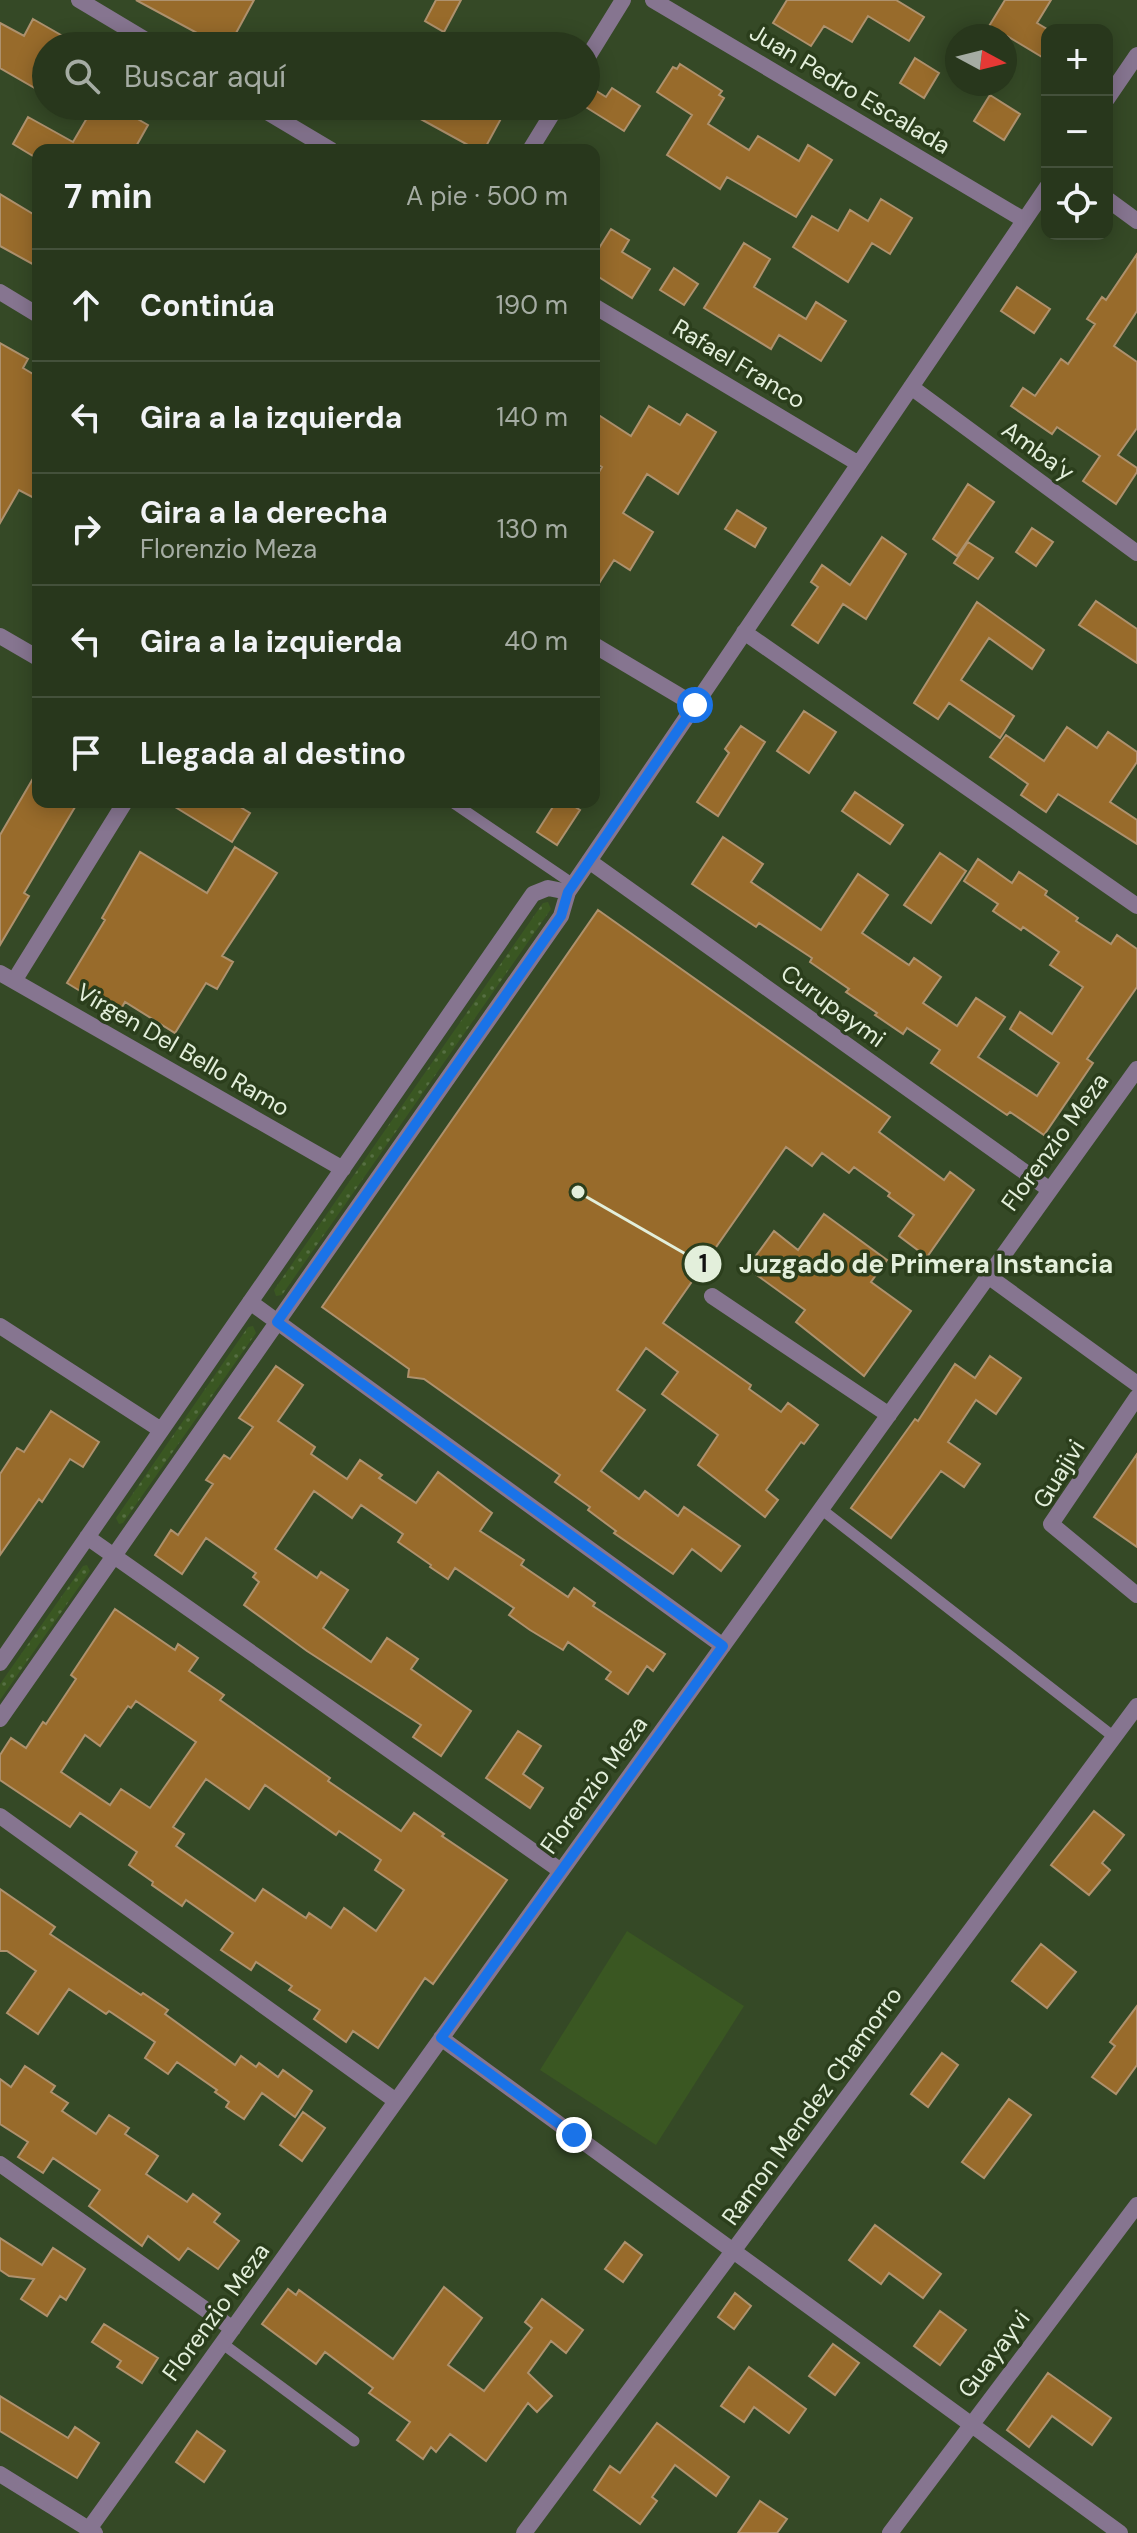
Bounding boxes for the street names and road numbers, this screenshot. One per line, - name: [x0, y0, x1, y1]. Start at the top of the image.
- street label: Juan Pedro Escalada: [744, 16, 956, 161]
- street label: Rafael Franco: [667, 312, 811, 415]
- street label: Amba'y: [996, 414, 1081, 487]
- street label: Curupaymi: [775, 957, 892, 1054]
- street label: Virgen Del Bello Ramo: [71, 976, 295, 1123]
- street label: Florenzio Meza: [994, 1066, 1115, 1217]
- street label: Guajivi: [1026, 1434, 1092, 1514]
- street label: Florenzio Meza: [533, 1709, 654, 1860]
- street label: Ramon Mendez Chamorro: [715, 1980, 909, 2231]
- street label: Florenzio Meza: [155, 2236, 276, 2387]
- street label: Guayayvi: [951, 2304, 1037, 2404]

